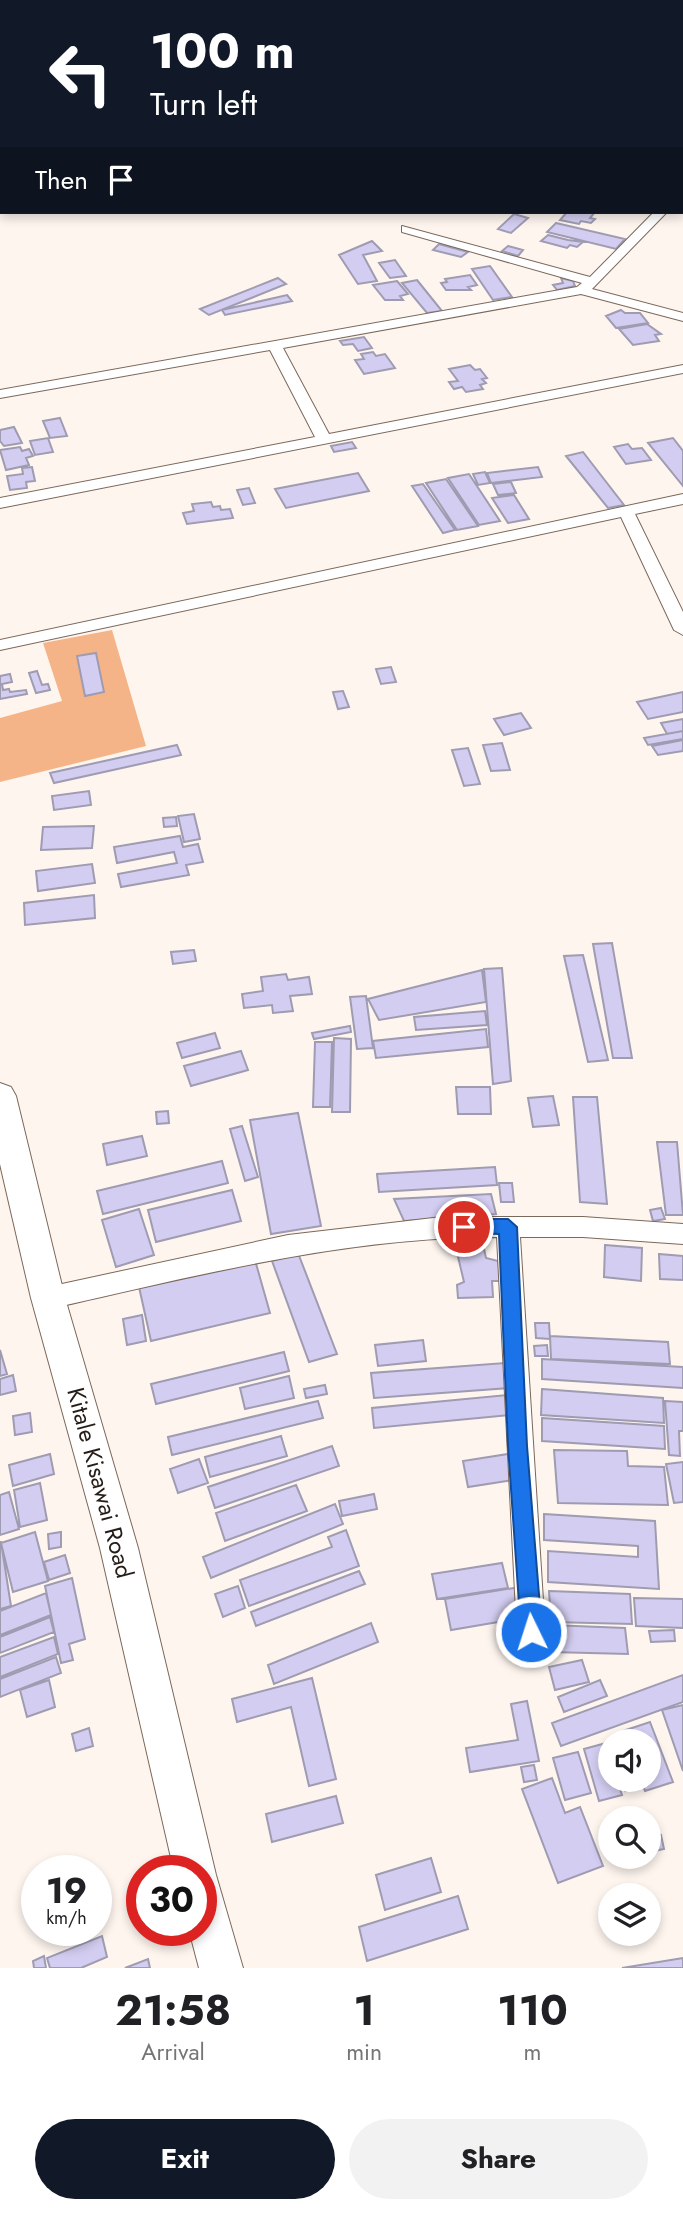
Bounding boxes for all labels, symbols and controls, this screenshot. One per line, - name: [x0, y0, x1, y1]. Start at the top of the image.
- text: 100 m: [150, 16, 295, 86]
- icon: left: [35, 28, 126, 119]
- text: Turn left: [150, 81, 257, 127]
- text: Then: [35, 161, 88, 199]
- icon: arrive: [102, 161, 140, 199]
- pin: [434, 1197, 494, 1257]
- icon: arrive: [445, 1208, 483, 1246]
- street label: Kitale Kisawai Road: [58, 1384, 143, 1582]
- position arrow: [494, 1595, 568, 1669]
- map controls: [598, 1729, 661, 1946]
- button: sound: [598, 1729, 661, 1792]
- button: search: [598, 1806, 661, 1869]
- speed limit sign: 30: [126, 1855, 217, 1946]
- text: 19: [46, 1866, 87, 1916]
- button: layers: [598, 1883, 661, 1946]
- text: km/h: [46, 1905, 87, 1931]
- text: 21:58: [115, 1980, 231, 2041]
- text: 1: [353, 1980, 375, 2041]
- text: 110: [497, 1980, 568, 2041]
- text: Arrival: [141, 2035, 205, 2069]
- text: min: [346, 2035, 382, 2069]
- text: m: [524, 2035, 542, 2069]
- button: Exit: [35, 2119, 335, 2199]
- button: Share: [349, 2119, 648, 2199]

